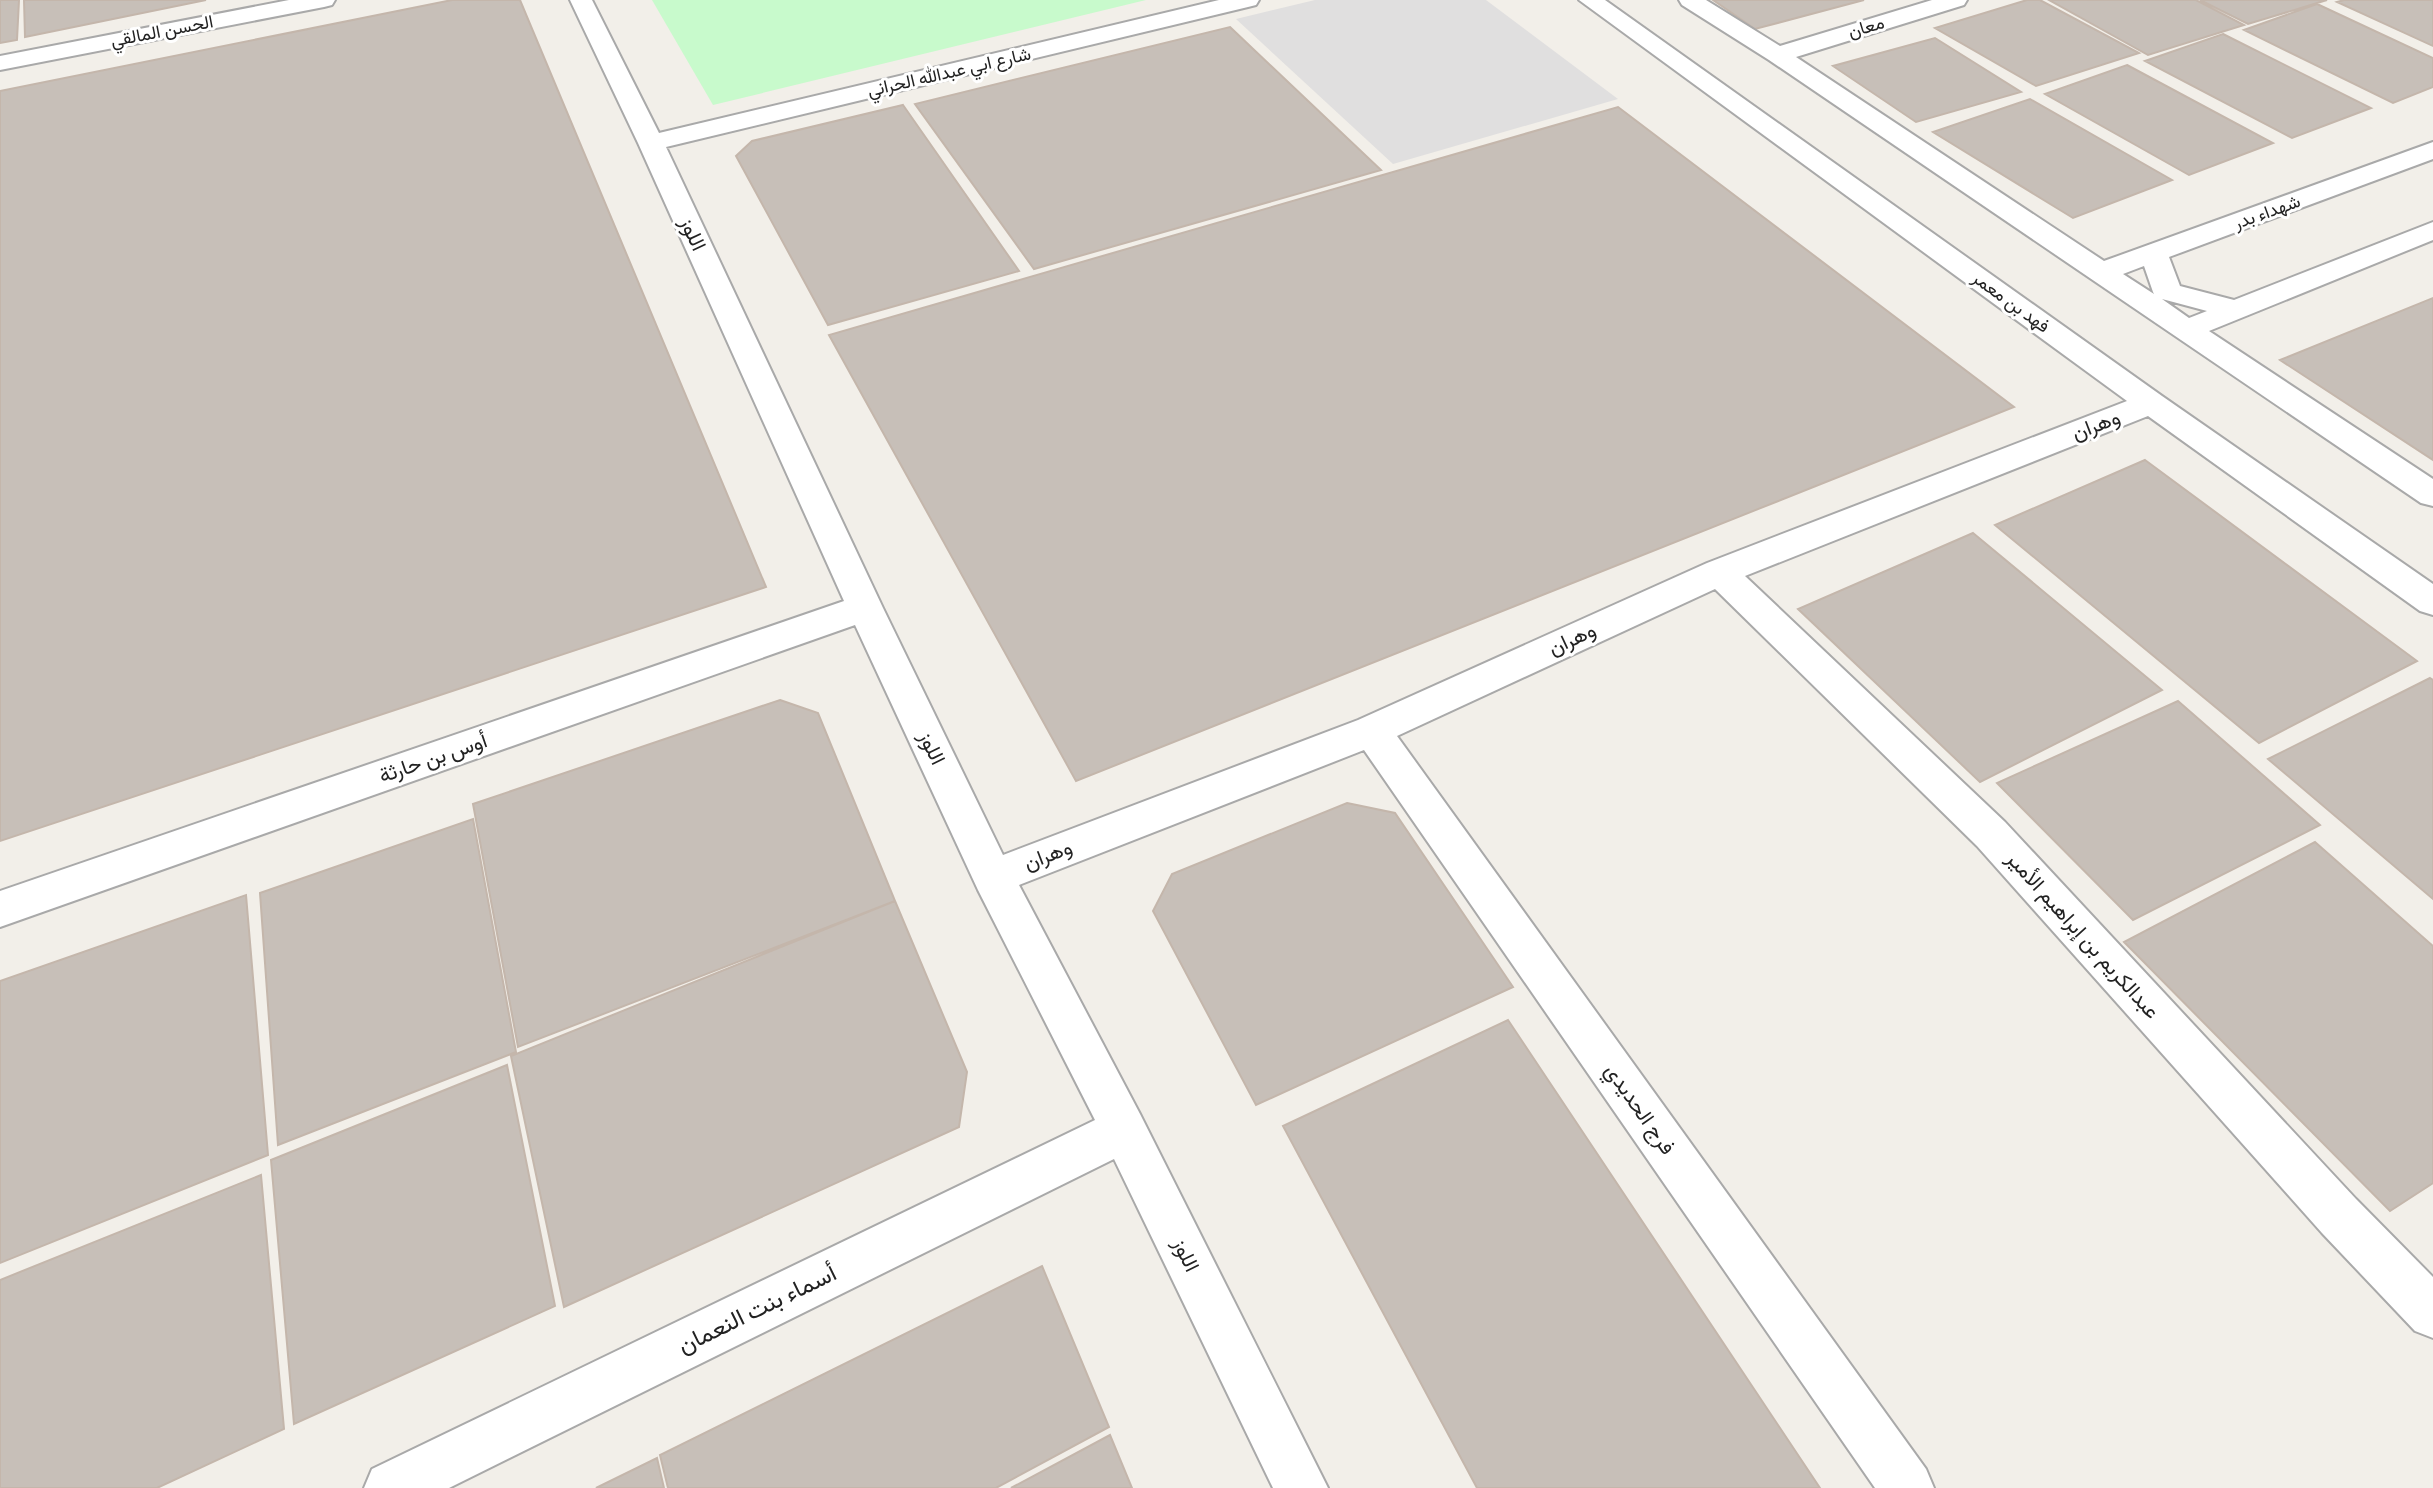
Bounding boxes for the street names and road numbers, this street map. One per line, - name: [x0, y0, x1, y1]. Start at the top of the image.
- street label: الحسن المالقي: [108, 7, 216, 56]
- street label: معان: [1844, 8, 1887, 45]
- street label: شارع ابي عبدالله الحراني: [864, 40, 1034, 105]
- street label: شهداء بدر: [2229, 187, 2304, 236]
- street label: اللوز: [672, 210, 716, 256]
- street label: فهد بن معمر: [1966, 264, 2056, 339]
- street label: وهران: [2067, 400, 2125, 448]
- street label: وهران: [1542, 613, 1601, 663]
- street label: أوس بن حارثة: [374, 724, 491, 791]
- street label: اللوز: [911, 724, 955, 770]
- street label: وهران: [1019, 830, 1077, 878]
- street label: عبدالكريم بن إبراهيم الأمير: [1999, 842, 2168, 1026]
- street label: فرج الحديدي: [1596, 1056, 1684, 1162]
- street label: اللوز: [1165, 1231, 1209, 1277]
- street label: أسماء بنت النعمان: [671, 1254, 843, 1362]

